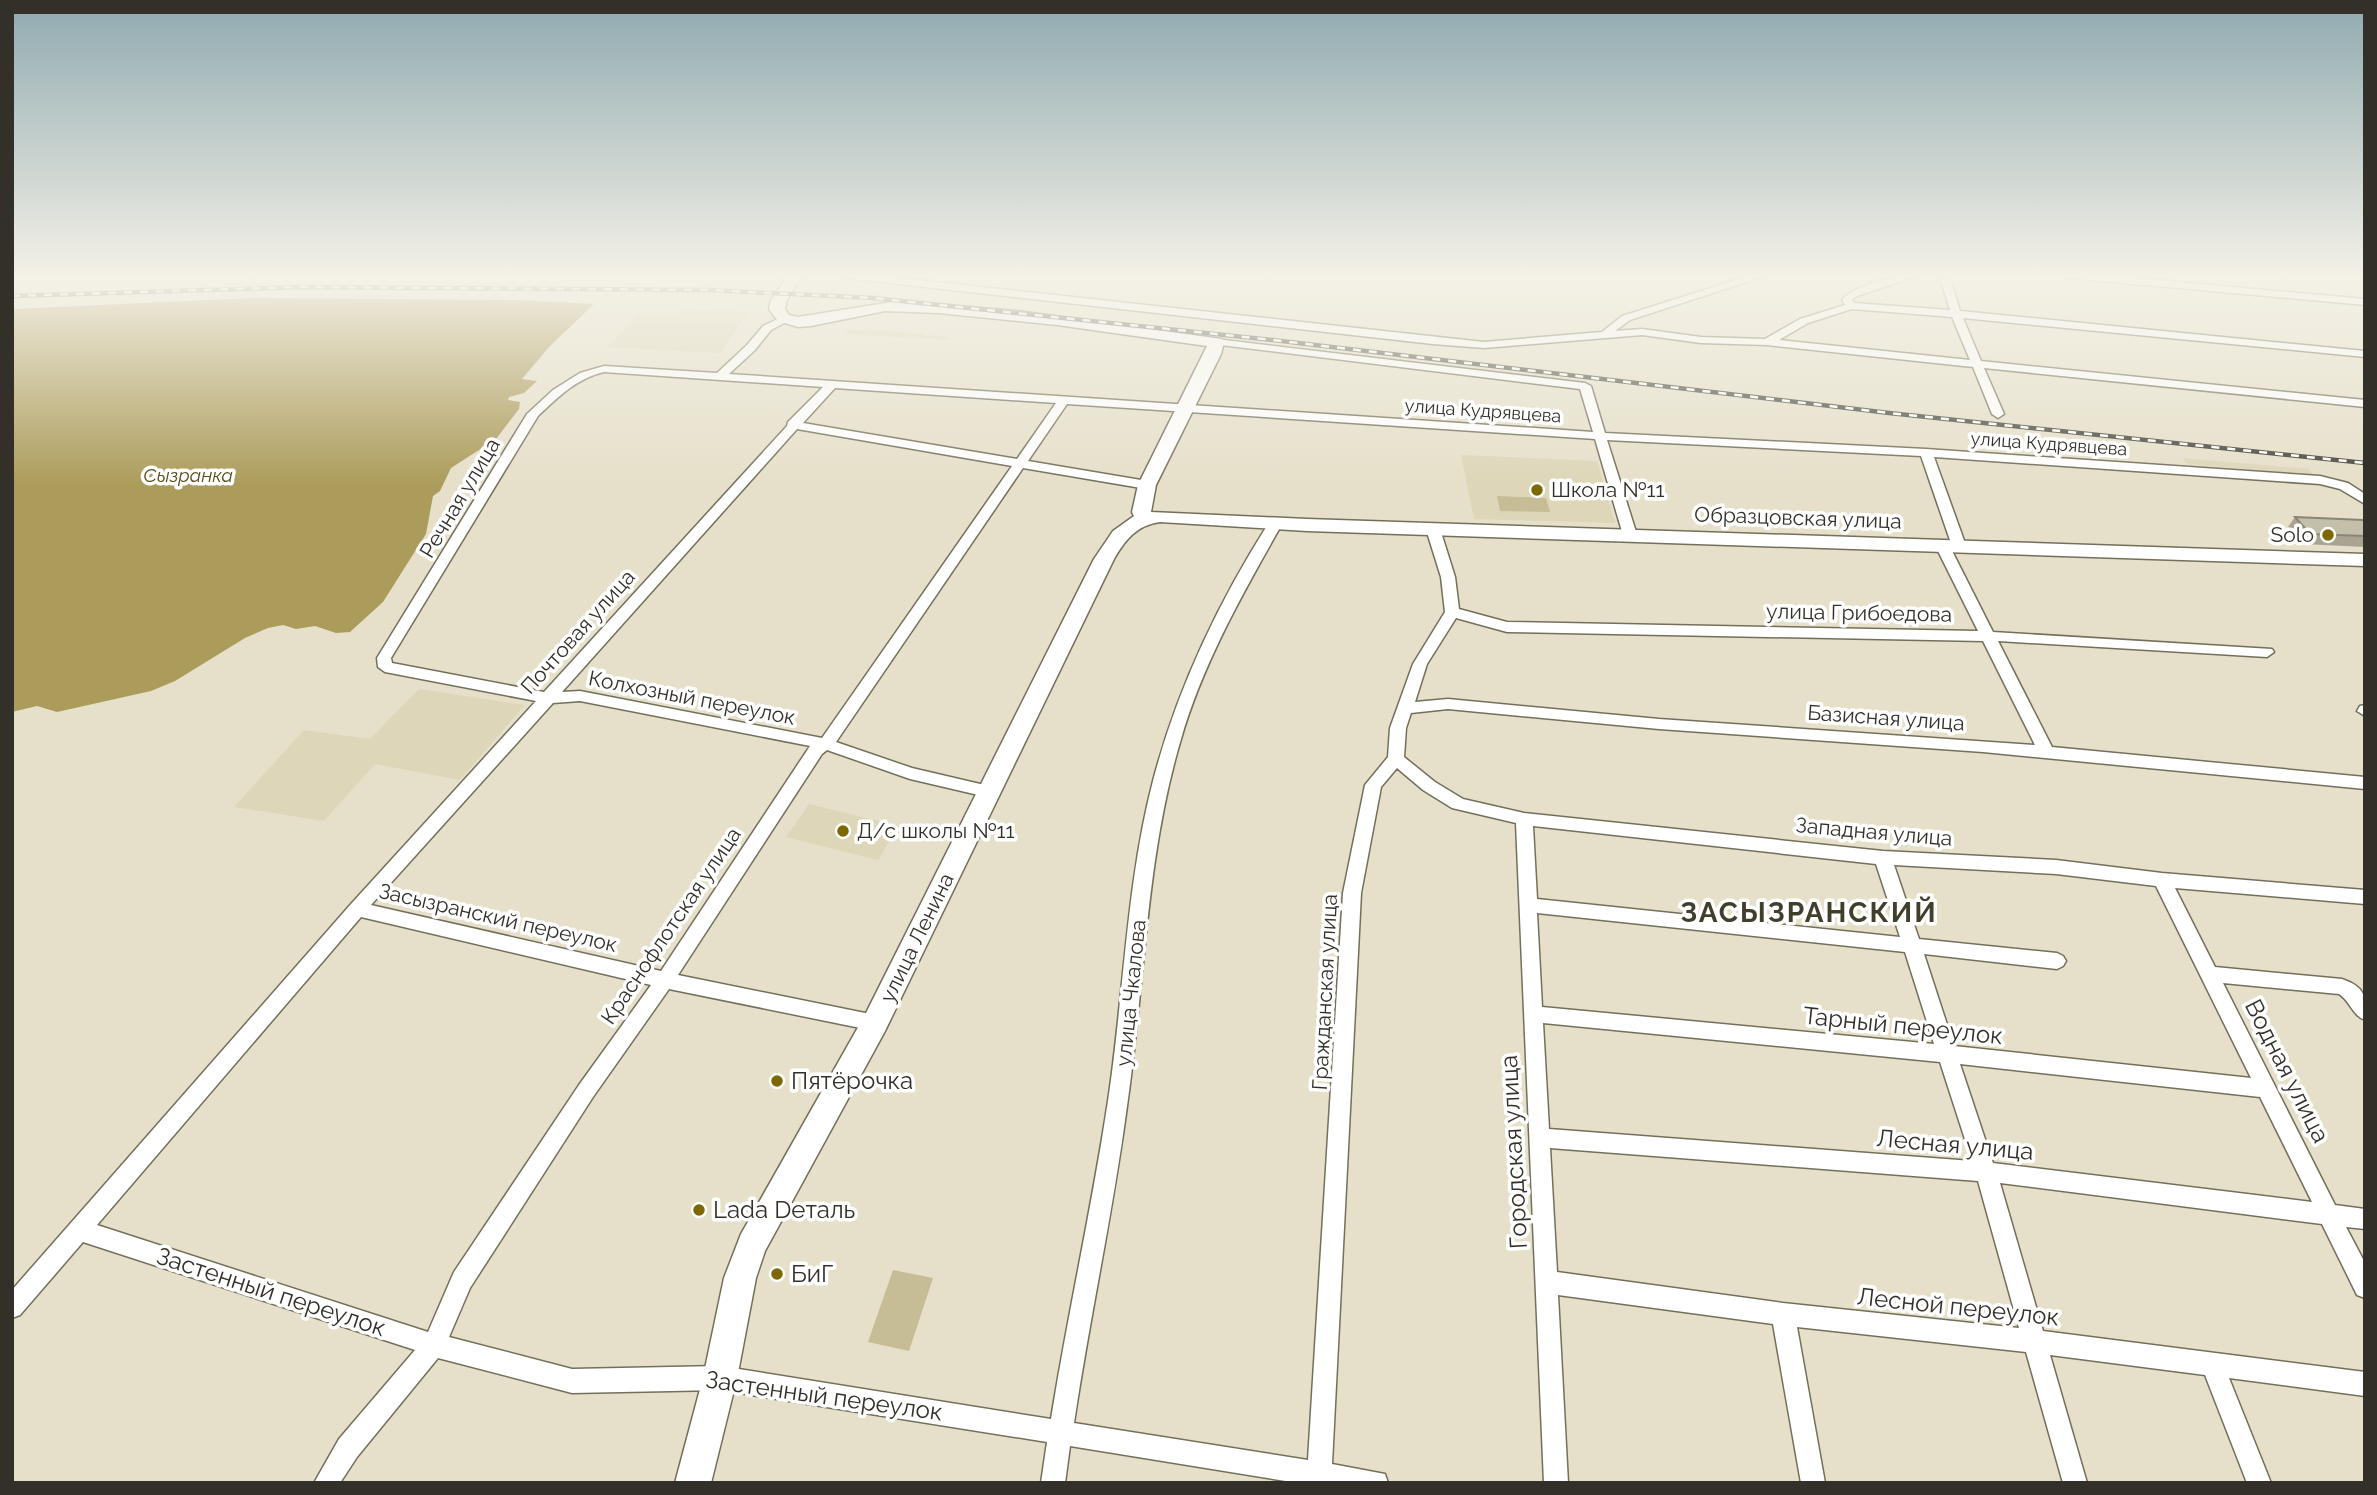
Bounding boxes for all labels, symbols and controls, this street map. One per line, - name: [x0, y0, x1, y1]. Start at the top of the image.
- street label: улица Кудрявцева: [1404, 395, 1562, 426]
- street label: улица Кудрявцева: [1970, 428, 2128, 459]
- street label: Речная улица: [414, 433, 505, 562]
- water label: Сызранка: [143, 464, 233, 486]
- place label: Школа №11: [1551, 477, 1664, 502]
- marker: Школа №11: [1529, 482, 1545, 498]
- street label: Образцовская улица: [1694, 501, 1902, 534]
- place label: Solo: [2271, 522, 2314, 547]
- marker: Solo: [2320, 527, 2336, 543]
- street label: Почтовая улица: [515, 564, 640, 699]
- street label: улица Грибоедова: [1766, 598, 1952, 627]
- street label: Колхозный переулок: [587, 665, 798, 730]
- street label: Базисная улица: [1807, 700, 1965, 735]
- street label: Западная улица: [1795, 812, 1953, 851]
- place label: Д/с школы №11: [857, 818, 1014, 843]
- street label: Краснофлотская улица: [595, 823, 746, 1029]
- marker: Д/с школы №11: [835, 823, 851, 839]
- street label: улица Ленина: [874, 869, 959, 1007]
- street label: Засызранский переулок: [377, 878, 620, 957]
- street label: Гражданская улица: [1307, 893, 1342, 1091]
- district label: ЗАСЫЗРАНСКИЙ: [1680, 896, 1938, 929]
- street label: улица Чкалова: [1110, 918, 1151, 1068]
- street label: Водная улица: [2239, 994, 2336, 1147]
- street label: Тарный переулок: [1802, 1001, 2004, 1050]
- street label: Городская улица: [1494, 1054, 1533, 1250]
- place label: Пятёрочка: [791, 1066, 913, 1095]
- marker: Пятёрочка: [769, 1073, 785, 1089]
- street label: Лесная улица: [1875, 1123, 2035, 1166]
- place label: Lada Dеталь: [713, 1195, 855, 1224]
- marker: Lada Dеталь: [691, 1202, 707, 1218]
- street label: Застенный переулок: [153, 1241, 389, 1342]
- place label: БиГ: [791, 1259, 833, 1288]
- marker: БиГ: [769, 1266, 785, 1282]
- street label: Лесной переулок: [1856, 1281, 2061, 1332]
- street label: Застенный переулок: [704, 1365, 945, 1427]

